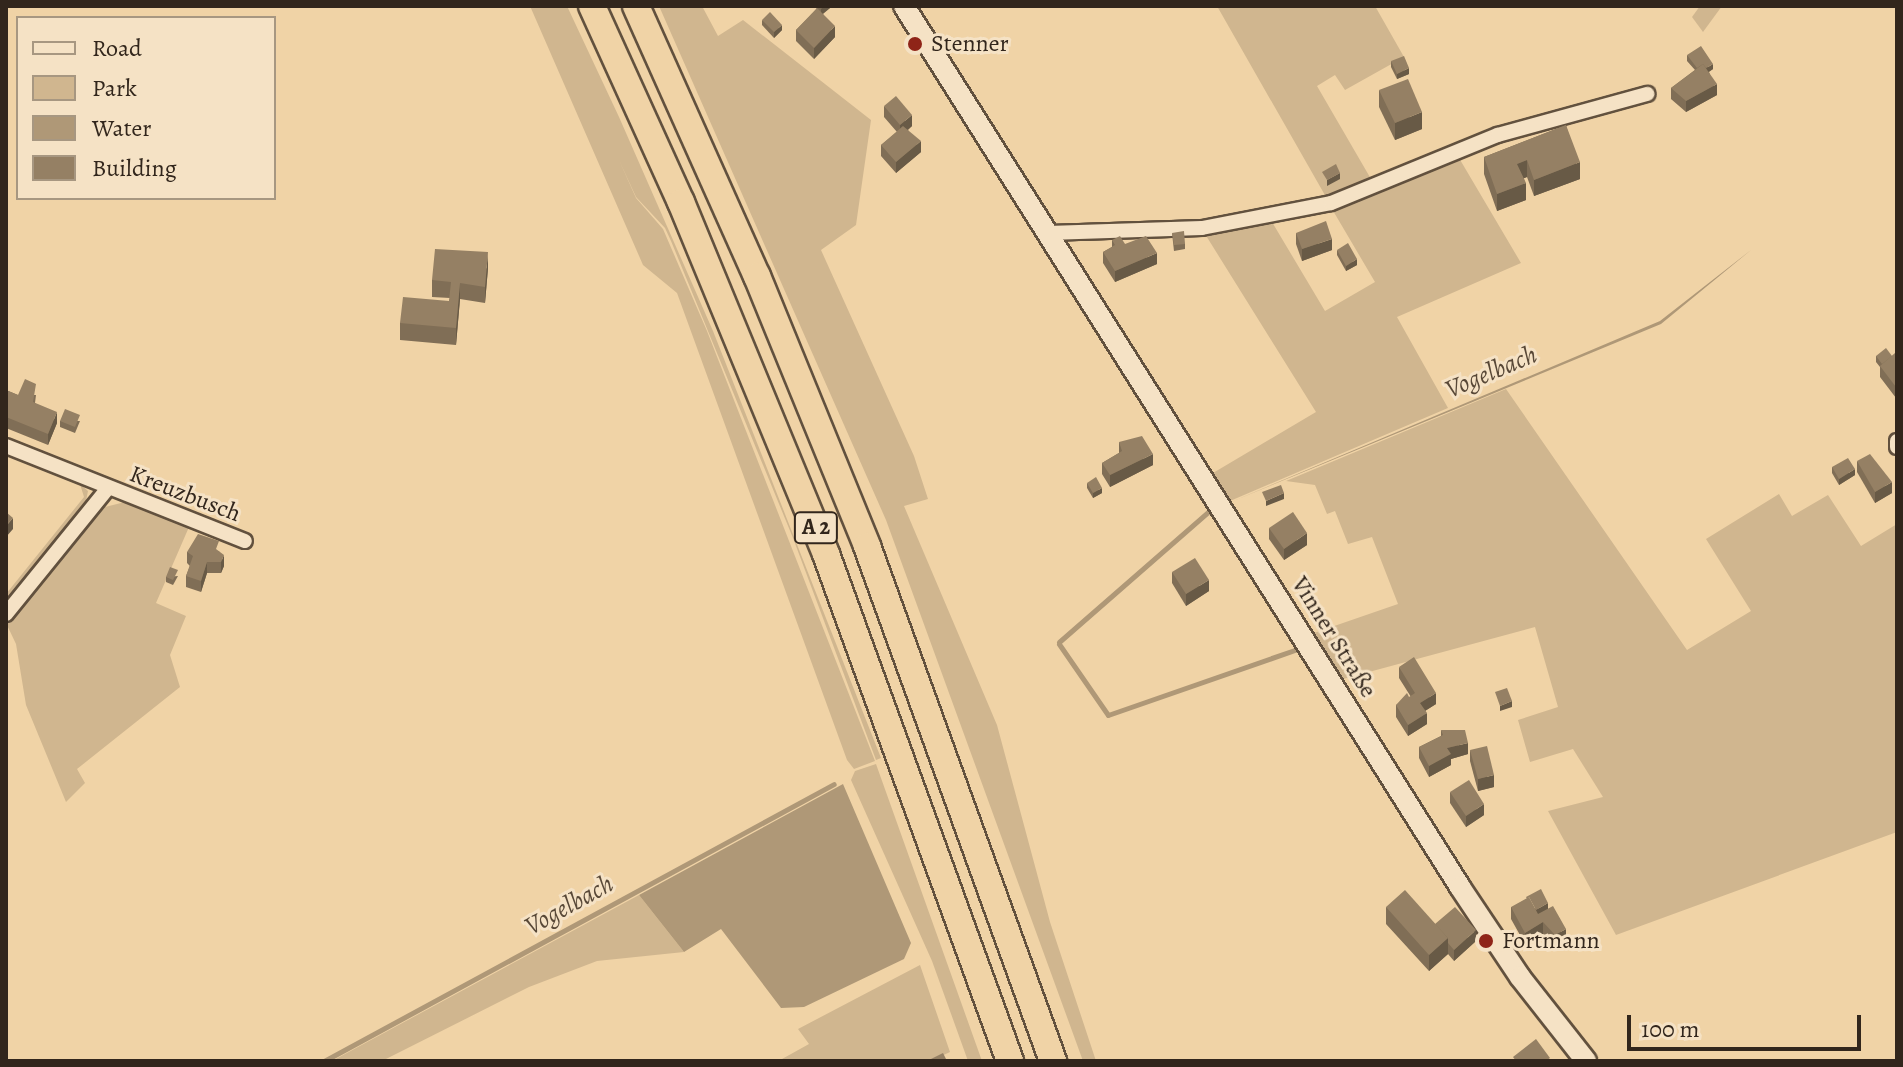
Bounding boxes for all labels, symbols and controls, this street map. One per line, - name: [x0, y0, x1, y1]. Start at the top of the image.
- legend: [16, 16, 276, 200]
- place label: Stenner: [931, 30, 1009, 58]
- text: Road: [92, 32, 142, 64]
- marker: Stenner: [906, 35, 924, 53]
- text: Park: [92, 72, 137, 104]
- text: Water: [92, 112, 152, 144]
- text: Building: [92, 152, 177, 184]
- water label: Vogelbach: [1440, 339, 1542, 405]
- street label: Kreuzbusch: [125, 460, 245, 528]
- road number: A 2: [792, 510, 840, 546]
- street label: Vinner Straße: [1285, 571, 1383, 703]
- water label: Vogelbach: [519, 868, 619, 942]
- place label: Fortmann: [1502, 927, 1600, 955]
- marker: Fortmann: [1477, 932, 1495, 950]
- scale bar: [1631, 999, 1865, 1049]
- text: 100 m: [1641, 1013, 1700, 1045]

